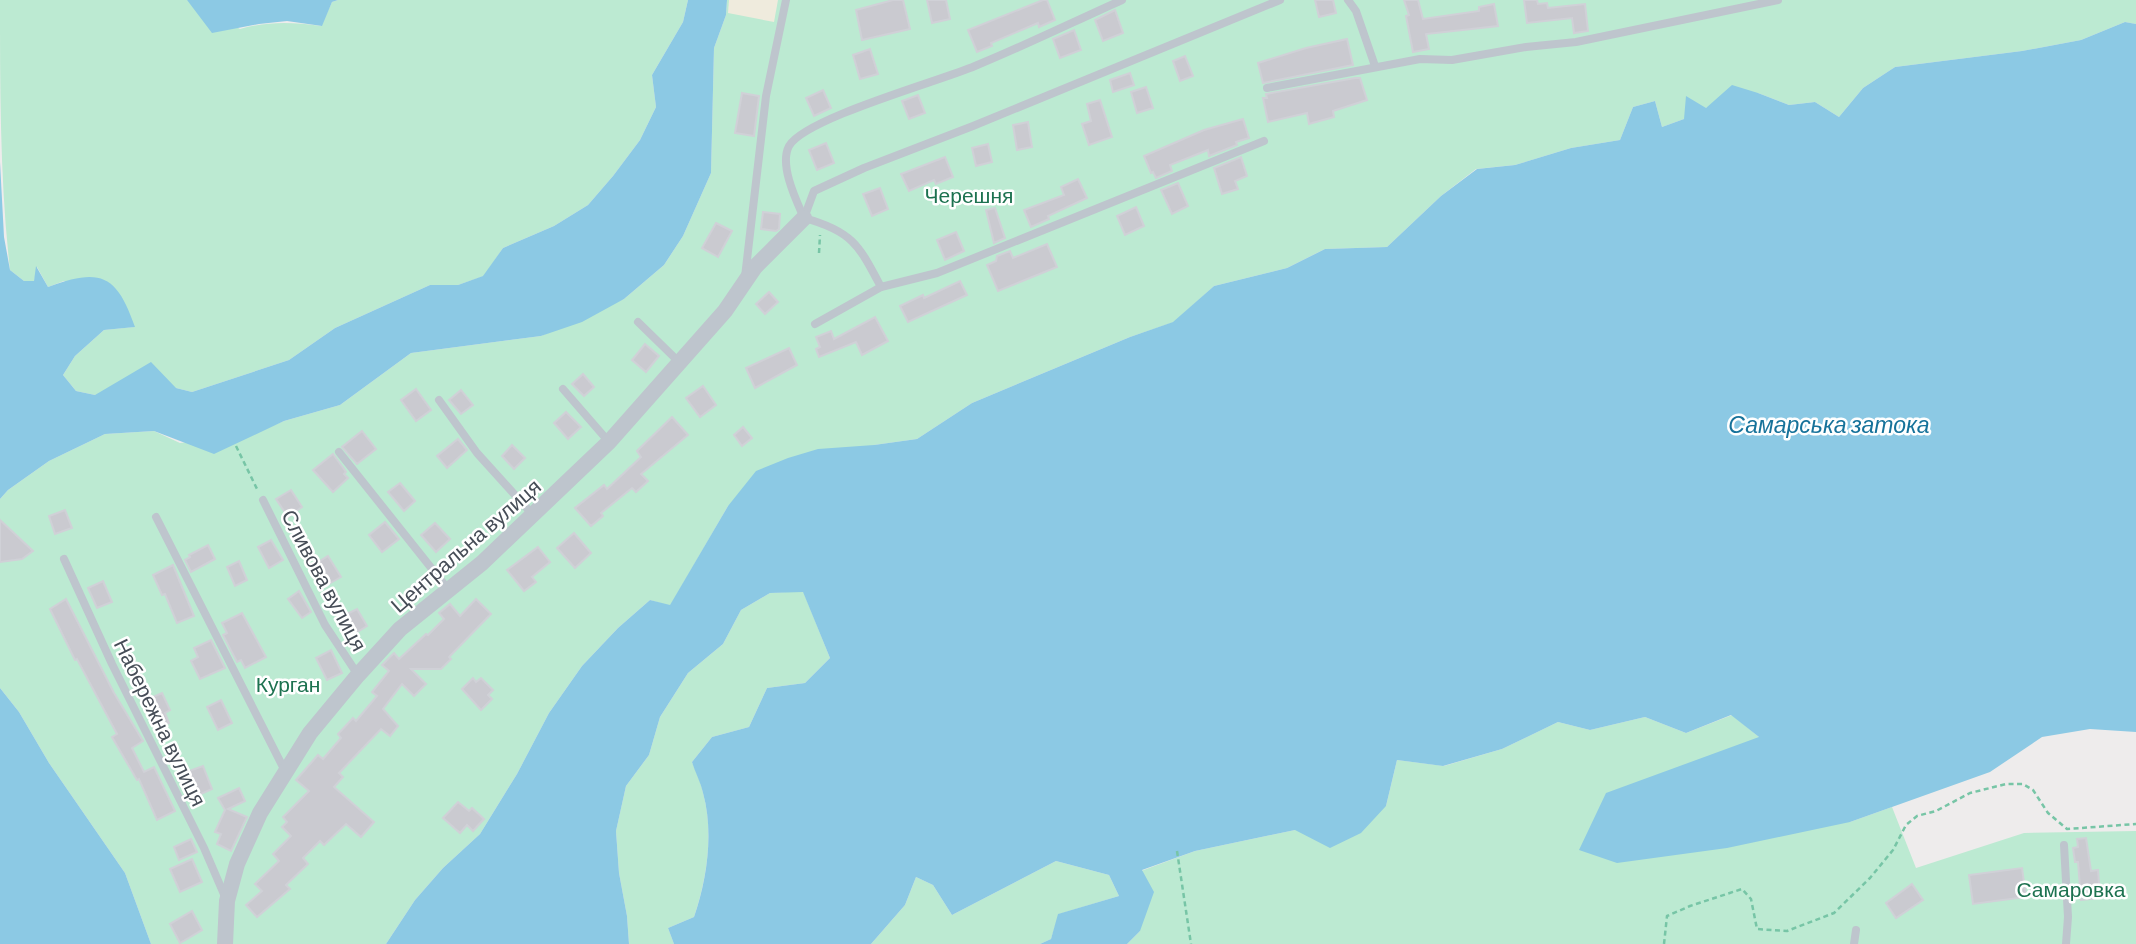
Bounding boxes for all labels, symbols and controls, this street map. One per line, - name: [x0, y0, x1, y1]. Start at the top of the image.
- park label: Черешня: [925, 182, 1013, 207]
- water label: Самарська затока: [1728, 410, 1930, 438]
- street label: Центральна вулиця: [385, 473, 545, 617]
- street label: Сливова вулиця: [277, 505, 373, 655]
- street label: Набережна вулиця: [110, 634, 212, 810]
- park label: Курган: [256, 671, 320, 696]
- park label: Самаровка: [2016, 876, 2126, 901]

